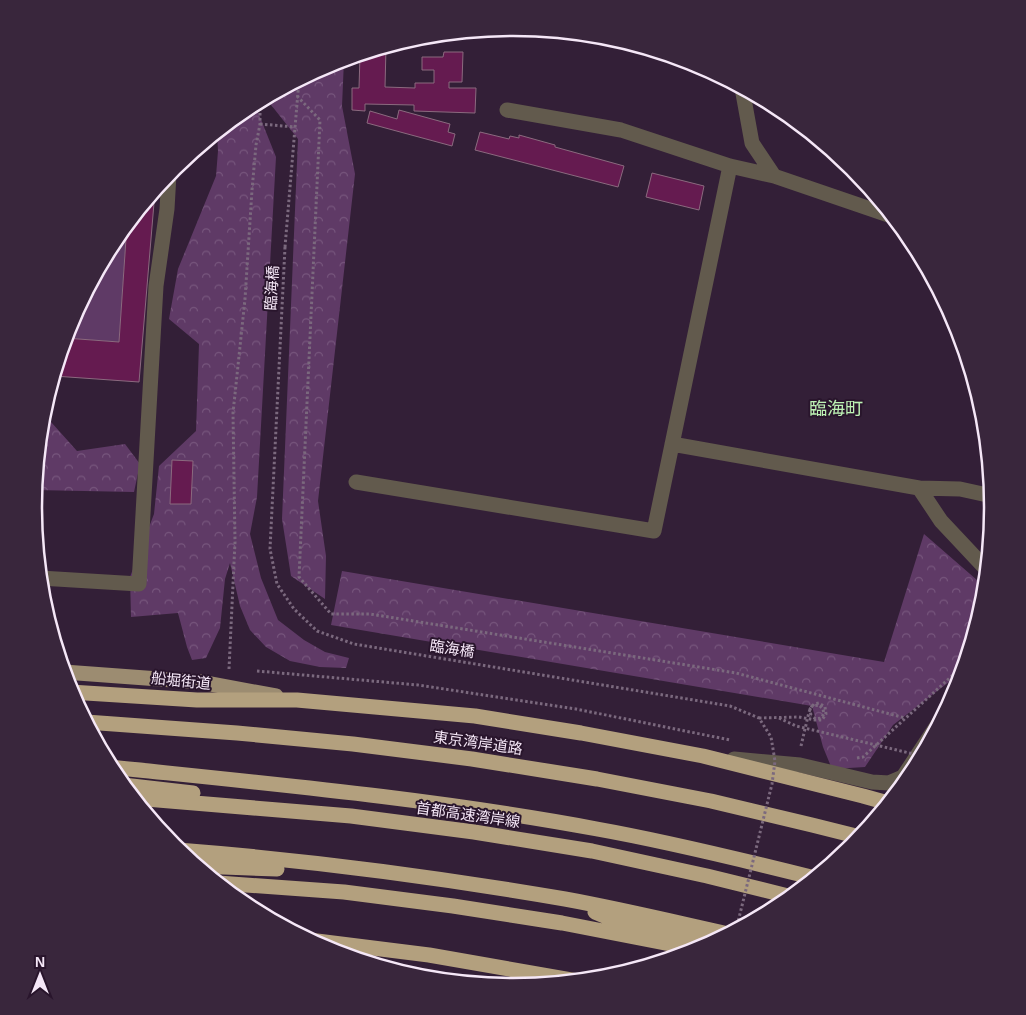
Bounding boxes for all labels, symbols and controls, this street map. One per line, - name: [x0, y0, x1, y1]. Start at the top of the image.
- street label: 臨海橋: [262, 265, 281, 311]
- district label: 臨海町: [809, 399, 863, 419]
- street label: 臨海橋: [429, 637, 476, 660]
- street label: 船堀街道: [150, 669, 212, 692]
- street label: 東京湾岸道路: [432, 728, 524, 757]
- street label: 首都高速湾岸線: [415, 799, 521, 830]
- north arrow: [15, 950, 65, 1000]
- text: N: [35, 954, 45, 970]

